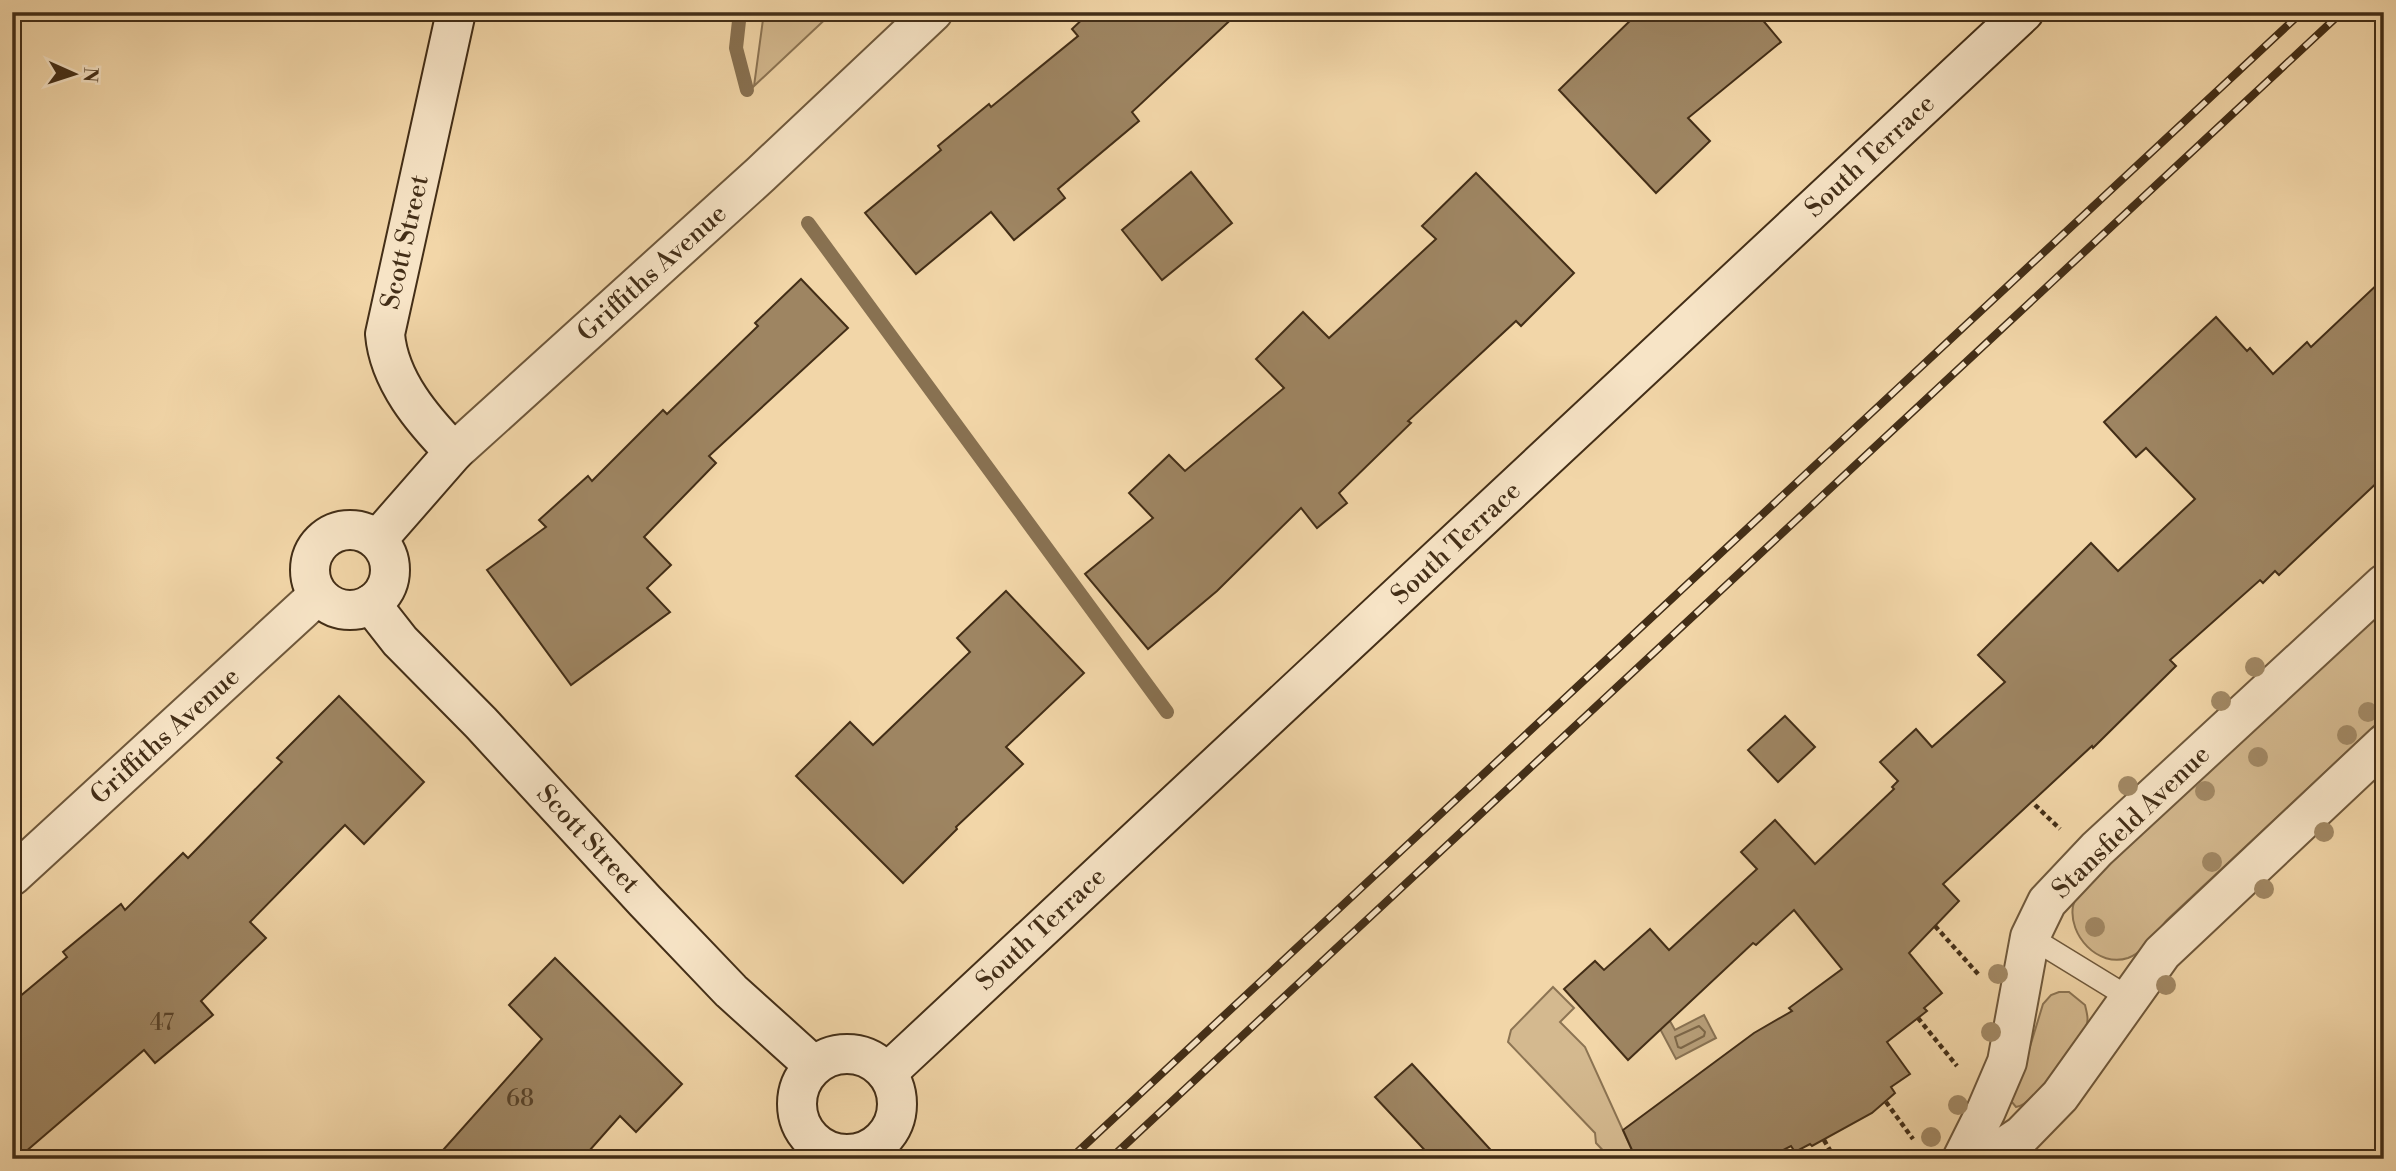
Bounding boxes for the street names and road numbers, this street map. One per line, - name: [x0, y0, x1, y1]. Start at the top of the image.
- street label: South Terrace: [1798, 88, 1942, 224]
- street label: Scott Street: [374, 172, 436, 312]
- street label: Griffiths Avenue: [571, 198, 733, 348]
- street label: South Terrace: [1384, 475, 1528, 611]
- street label: Griffiths Avenue: [84, 661, 246, 811]
- street label: Stansfield Avenue: [2045, 739, 2217, 905]
- street label: Scott Street: [530, 778, 646, 900]
- street label: South Terrace: [969, 861, 1113, 997]

